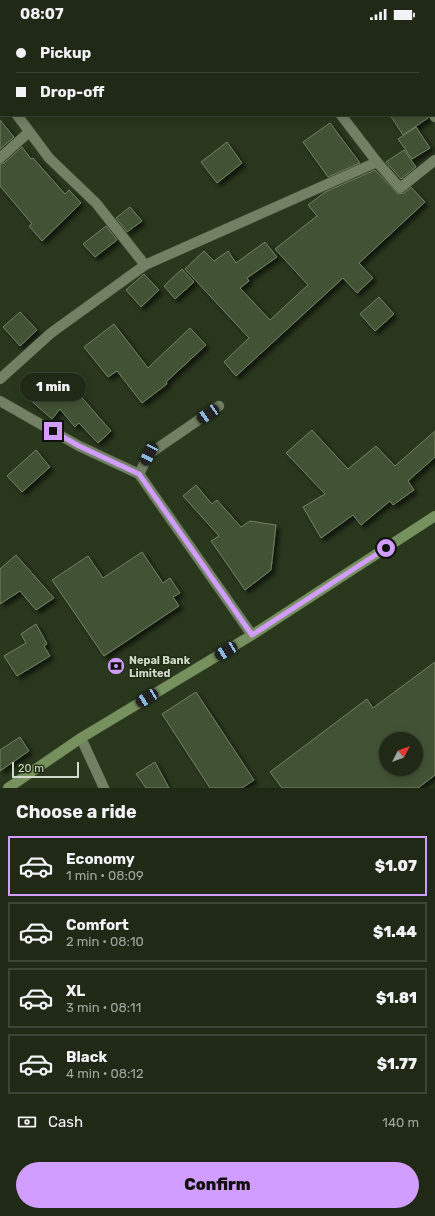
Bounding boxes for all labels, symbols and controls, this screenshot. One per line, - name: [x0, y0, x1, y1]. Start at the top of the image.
- text: 08:07: [20, 5, 64, 23]
- text: Pickup: [40, 44, 91, 62]
- text: Drop-off: [40, 83, 104, 101]
- callout: 1 min: [20, 373, 86, 401]
- text: 1 min: [36, 379, 70, 394]
- car: [195, 402, 221, 426]
- route end: [44, 422, 62, 440]
- car: [138, 441, 160, 467]
- route start: [377, 539, 395, 557]
- car: [213, 640, 239, 662]
- place label: Nepal Bank Limited: [129, 654, 191, 680]
- bank icon: Nepal Bank Limited: [106, 656, 126, 676]
- car: [134, 687, 160, 709]
- north arrow: [379, 732, 423, 776]
- map controls: [379, 732, 423, 776]
- scale bar: [12, 760, 79, 779]
- text: 20 m: [18, 762, 44, 775]
- text: Choose a ride: [16, 801, 137, 823]
- icon: car: [18, 848, 54, 884]
- text: Economy: [66, 850, 135, 868]
- text: $1.07: [375, 857, 417, 875]
- text: 1 min · 08:09: [66, 868, 144, 883]
- icon: car: [18, 914, 54, 950]
- text: Comfort: [66, 916, 129, 934]
- text: $1.44: [373, 923, 417, 941]
- text: 2 min · 08:10: [66, 934, 144, 949]
- icon: car: [18, 980, 54, 1016]
- text: XL: [66, 982, 85, 1000]
- text: $1.81: [376, 989, 417, 1007]
- text: 3 min · 08:11: [66, 1000, 141, 1015]
- icon: car: [18, 1046, 54, 1082]
- text: Black: [66, 1048, 107, 1066]
- text: $1.77: [377, 1055, 417, 1073]
- text: 4 min · 08:12: [66, 1066, 144, 1081]
- icon: cash: [16, 1111, 38, 1133]
- text: Cash: [48, 1113, 83, 1131]
- text: 140 m: [382, 1115, 419, 1130]
- button: Confirm: [16, 1162, 419, 1208]

